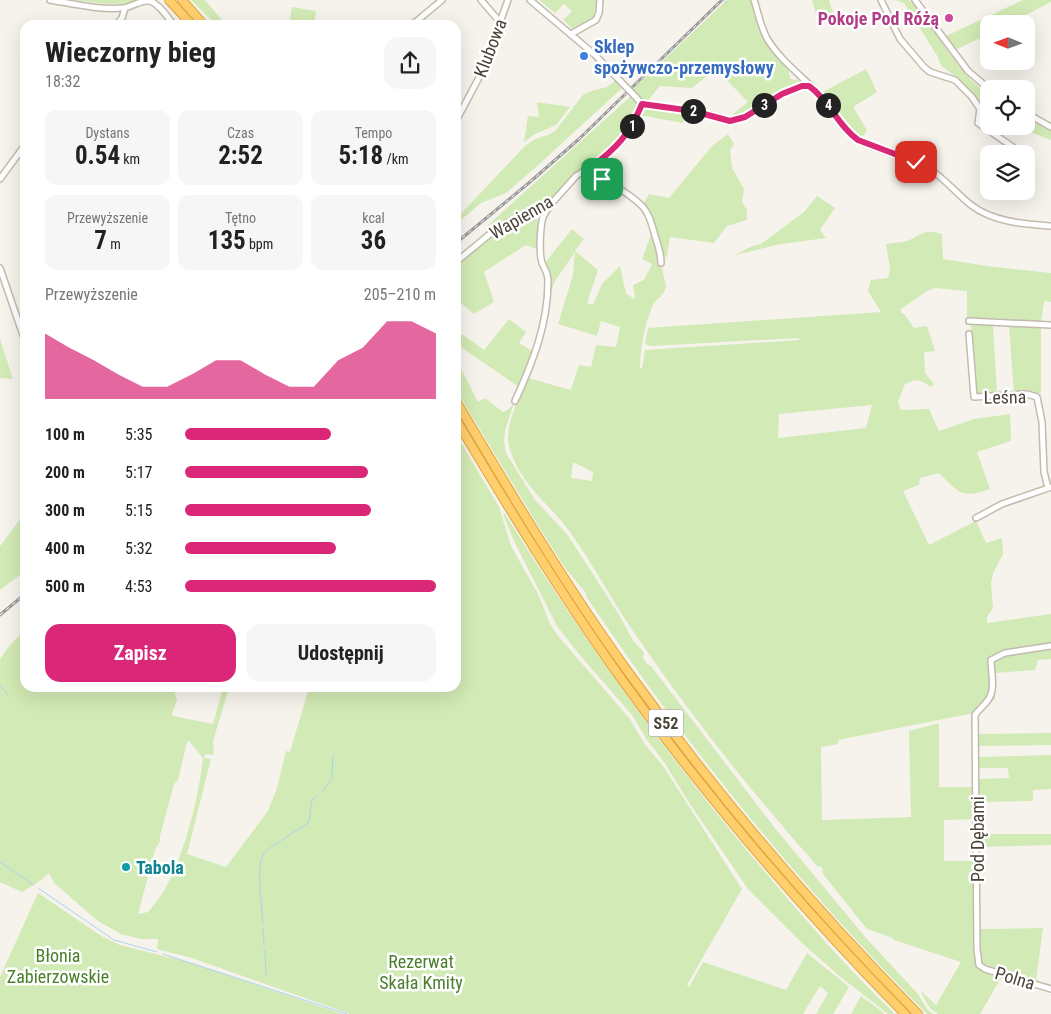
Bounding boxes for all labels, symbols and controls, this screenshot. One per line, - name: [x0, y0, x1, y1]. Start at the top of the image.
- place label: Pokoje Pod Różą: [818, 8, 939, 29]
- marker: Pokoje Pod Różą: [943, 12, 955, 24]
- north arrow: [980, 15, 1035, 70]
- map controls: [980, 15, 1035, 200]
- street label: Klubowa: [469, 16, 511, 80]
- text: Wieczorny bieg: [45, 36, 216, 69]
- place label: Sklep spożywczo-przemysłowy: [594, 36, 774, 78]
- button: share: [384, 37, 436, 89]
- marker: Sklep spożywczo-przemysłowy: [578, 50, 590, 62]
- text: 18:32: [45, 72, 80, 91]
- button: locate: [980, 80, 1035, 135]
- pin: 3: [752, 92, 776, 118]
- pin: 4: [816, 92, 840, 118]
- text: 3: [761, 97, 768, 113]
- text: 4: [825, 97, 832, 113]
- pin: 2: [680, 98, 706, 124]
- text: 2: [690, 103, 697, 119]
- pin: 1: [620, 114, 644, 138]
- text: 1: [629, 118, 636, 134]
- text: Dystans: [85, 125, 130, 141]
- text: Czas: [227, 125, 254, 141]
- text: Tempo: [355, 125, 392, 141]
- text: 0.54: [75, 141, 120, 170]
- text: 2:52: [218, 141, 263, 170]
- text: 5:18: [338, 141, 383, 170]
- pin: [895, 141, 937, 183]
- button: layers: [980, 145, 1035, 200]
- icon: check: [902, 148, 930, 176]
- text: km: [120, 151, 140, 167]
- text: /km: [383, 151, 409, 167]
- pin: [581, 158, 623, 200]
- icon: arrive: [588, 165, 616, 193]
- street label: Wapienna: [486, 191, 556, 243]
- text: Przewyższenie: [67, 210, 148, 226]
- text: Tętno: [225, 210, 256, 226]
- text: kcal: [362, 210, 385, 226]
- text: 7: [94, 226, 107, 255]
- text: 135: [208, 226, 246, 255]
- text: 36: [361, 226, 386, 255]
- text: m: [107, 236, 121, 252]
- text: bpm: [246, 236, 273, 252]
- text: Przewyższenie: [45, 285, 138, 304]
- text: 205–210 m: [364, 285, 436, 304]
- street label: Leśna: [984, 386, 1026, 408]
- text: 100 m: [45, 425, 85, 444]
- text: 5:35: [125, 425, 152, 444]
- text: 200 m: [45, 463, 85, 482]
- text: 5:17: [125, 463, 152, 482]
- text: 300 m: [45, 501, 85, 520]
- text: 5:15: [125, 501, 152, 520]
- text: 400 m: [45, 539, 85, 558]
- text: 5:32: [125, 539, 152, 558]
- text: 500 m: [45, 577, 85, 596]
- text: 4:53: [125, 577, 152, 596]
- button: Zapisz: [45, 624, 236, 682]
- button: Udostępnij: [246, 624, 436, 682]
- road number: S52: [648, 710, 684, 736]
- street label: Pod Dębami: [967, 796, 988, 882]
- place label: Tabola: [136, 857, 184, 878]
- marker: Tabola: [120, 861, 132, 873]
- park label: Błonia Zabierzowskie: [7, 945, 109, 987]
- park label: Rezerwat Skała Kmity: [379, 951, 463, 993]
- street label: Polna: [993, 962, 1037, 994]

